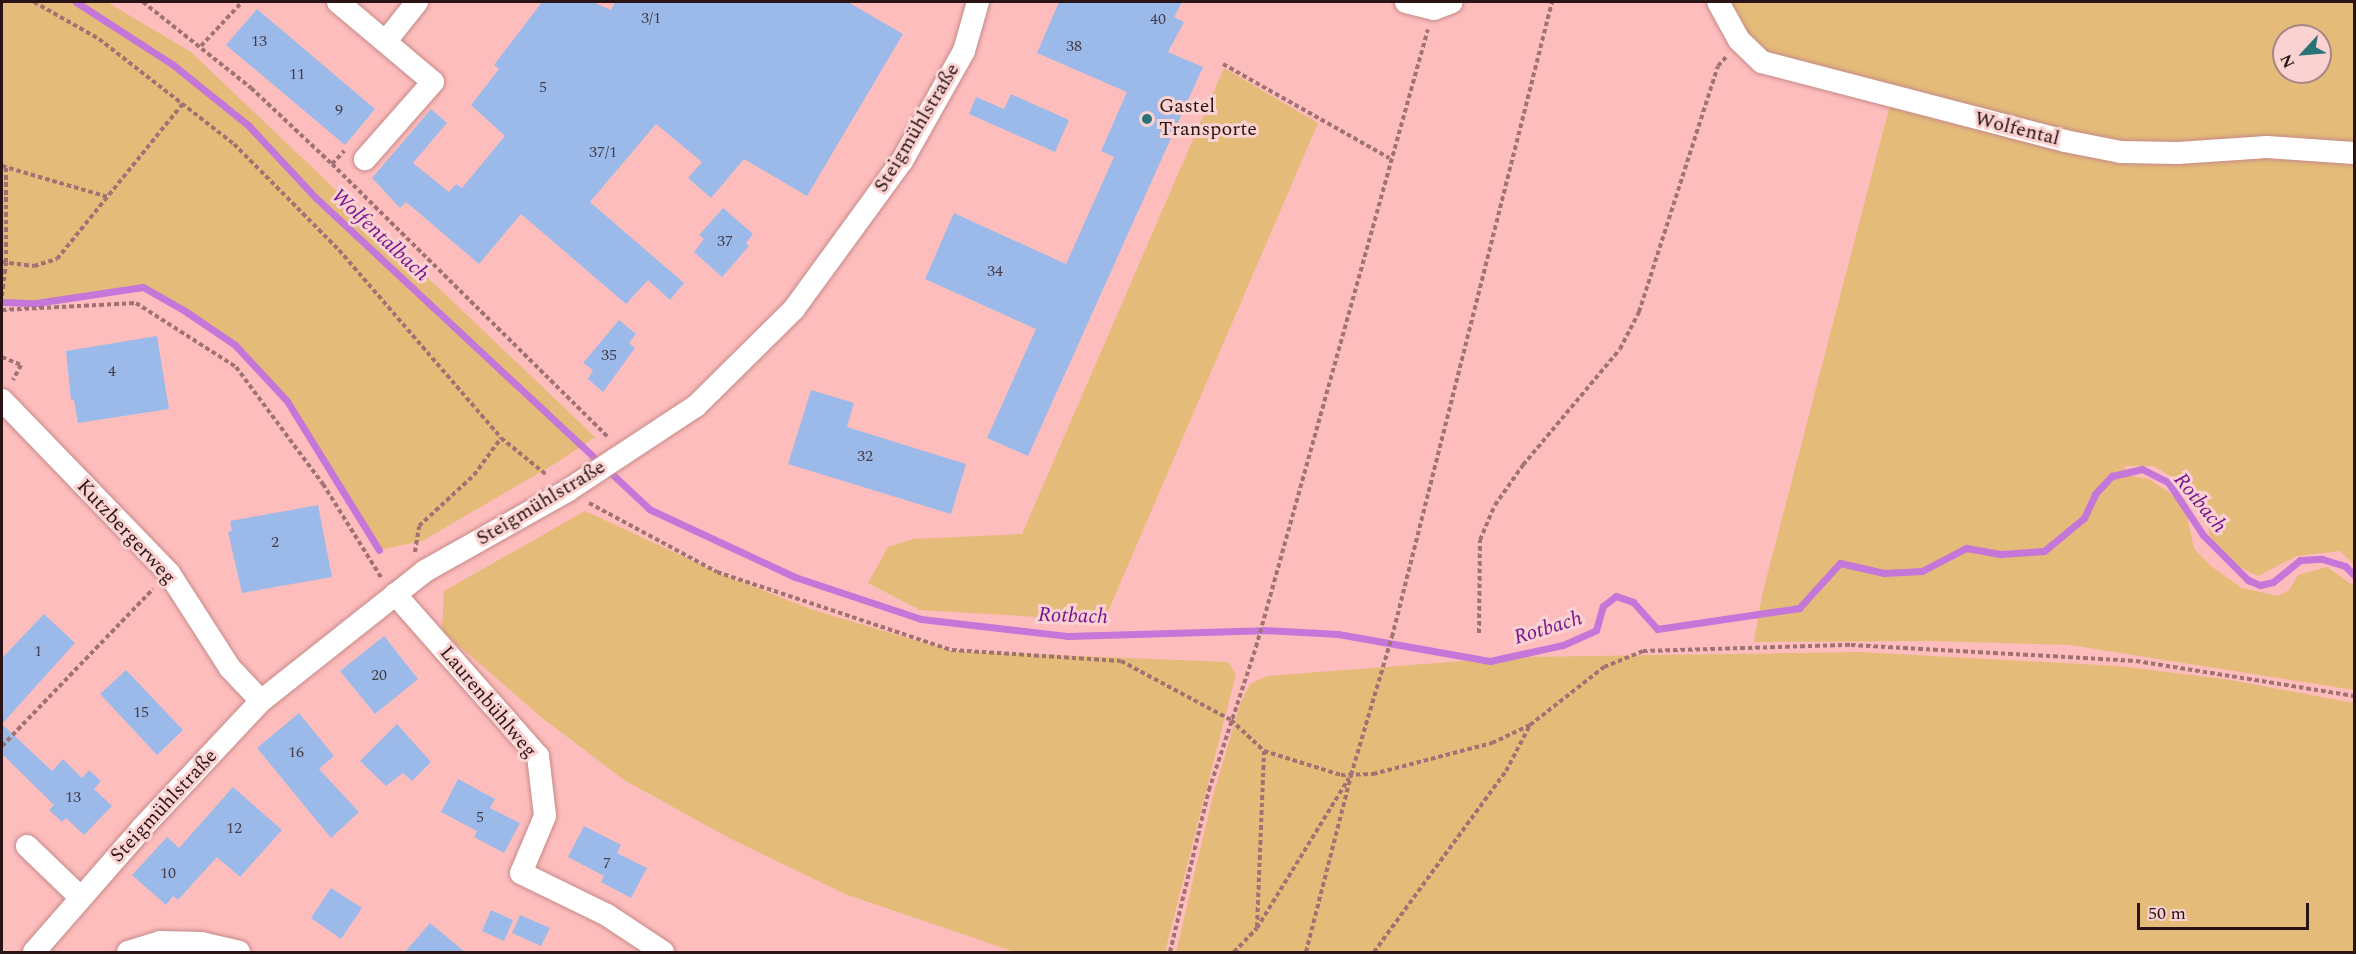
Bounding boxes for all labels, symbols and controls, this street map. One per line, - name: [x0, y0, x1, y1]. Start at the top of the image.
- house number: 3/1: [641, 8, 661, 28]
- house number: 40: [1150, 9, 1166, 29]
- north arrow: [2272, 24, 2332, 84]
- house number: 13: [251, 31, 267, 51]
- house number: 38: [1066, 36, 1082, 56]
- text: N: [2274, 50, 2301, 72]
- street label: Steigmühlstraße: [869, 59, 965, 197]
- house number: 11: [289, 64, 305, 84]
- house number: 5: [539, 77, 547, 97]
- place label: Gastel Transporte: [1159, 95, 1257, 142]
- house number: 9: [335, 100, 343, 120]
- street label: Wolfental: [1972, 107, 2062, 151]
- marker: Gastel Transporte: [1140, 112, 1154, 126]
- house number: 37/1: [589, 142, 617, 162]
- water label: Wolfentalbach: [326, 183, 434, 287]
- house number: 37: [717, 231, 733, 251]
- house number: 34: [987, 261, 1003, 281]
- house number: 35: [601, 345, 617, 365]
- house number: 4: [108, 361, 116, 381]
- house number: 32: [857, 446, 873, 466]
- street label: Steigmühlstraße: [472, 455, 610, 551]
- water label: Rotbach: [2168, 468, 2232, 538]
- street label: Kutzbergerweg: [71, 475, 181, 589]
- house number: 2: [271, 532, 279, 552]
- water label: Rotbach: [1038, 602, 1108, 630]
- water label: Rotbach: [1511, 606, 1585, 650]
- house number: 1: [34, 641, 42, 661]
- street label: Laurenbühlweg: [434, 641, 542, 763]
- house number: 20: [371, 665, 387, 685]
- house number: 15: [133, 702, 149, 722]
- house number: 16: [288, 742, 304, 762]
- street label: Steigmühlstraße: [105, 744, 223, 868]
- house number: 13: [65, 787, 81, 807]
- house number: 5: [476, 807, 484, 827]
- house number: 12: [226, 818, 242, 838]
- house number: 7: [603, 853, 611, 873]
- house number: 10: [160, 863, 176, 883]
- scale bar: [2140, 891, 2312, 929]
- text: 50 m: [2148, 900, 2186, 927]

